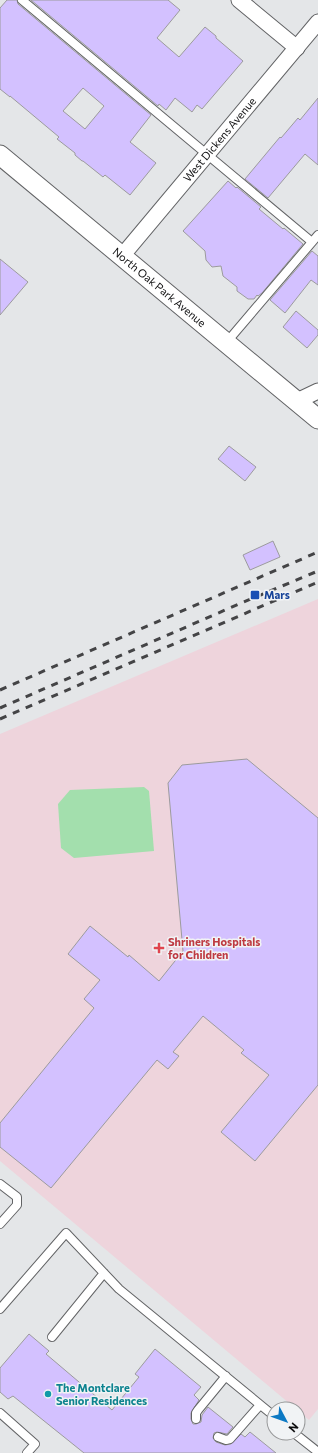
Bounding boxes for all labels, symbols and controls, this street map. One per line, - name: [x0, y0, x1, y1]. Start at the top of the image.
- street label: West Dickens Avenue: [180, 94, 258, 184]
- street label: North Oak Park Avenue: [110, 244, 209, 329]
- place label: Mars: [264, 588, 290, 601]
- marker: Mars: [249, 589, 261, 601]
- place label: Shriners Hospitals for Children: [168, 935, 260, 961]
- marker: Shriners Hospitals for Children: [153, 942, 165, 954]
- place label: The Montclare Senior Residences: [56, 1381, 147, 1407]
- marker: The Montclare Senior Residences: [43, 1389, 53, 1399]
- north arrow: [266, 1401, 306, 1441]
- text: N: [286, 1421, 302, 1435]

